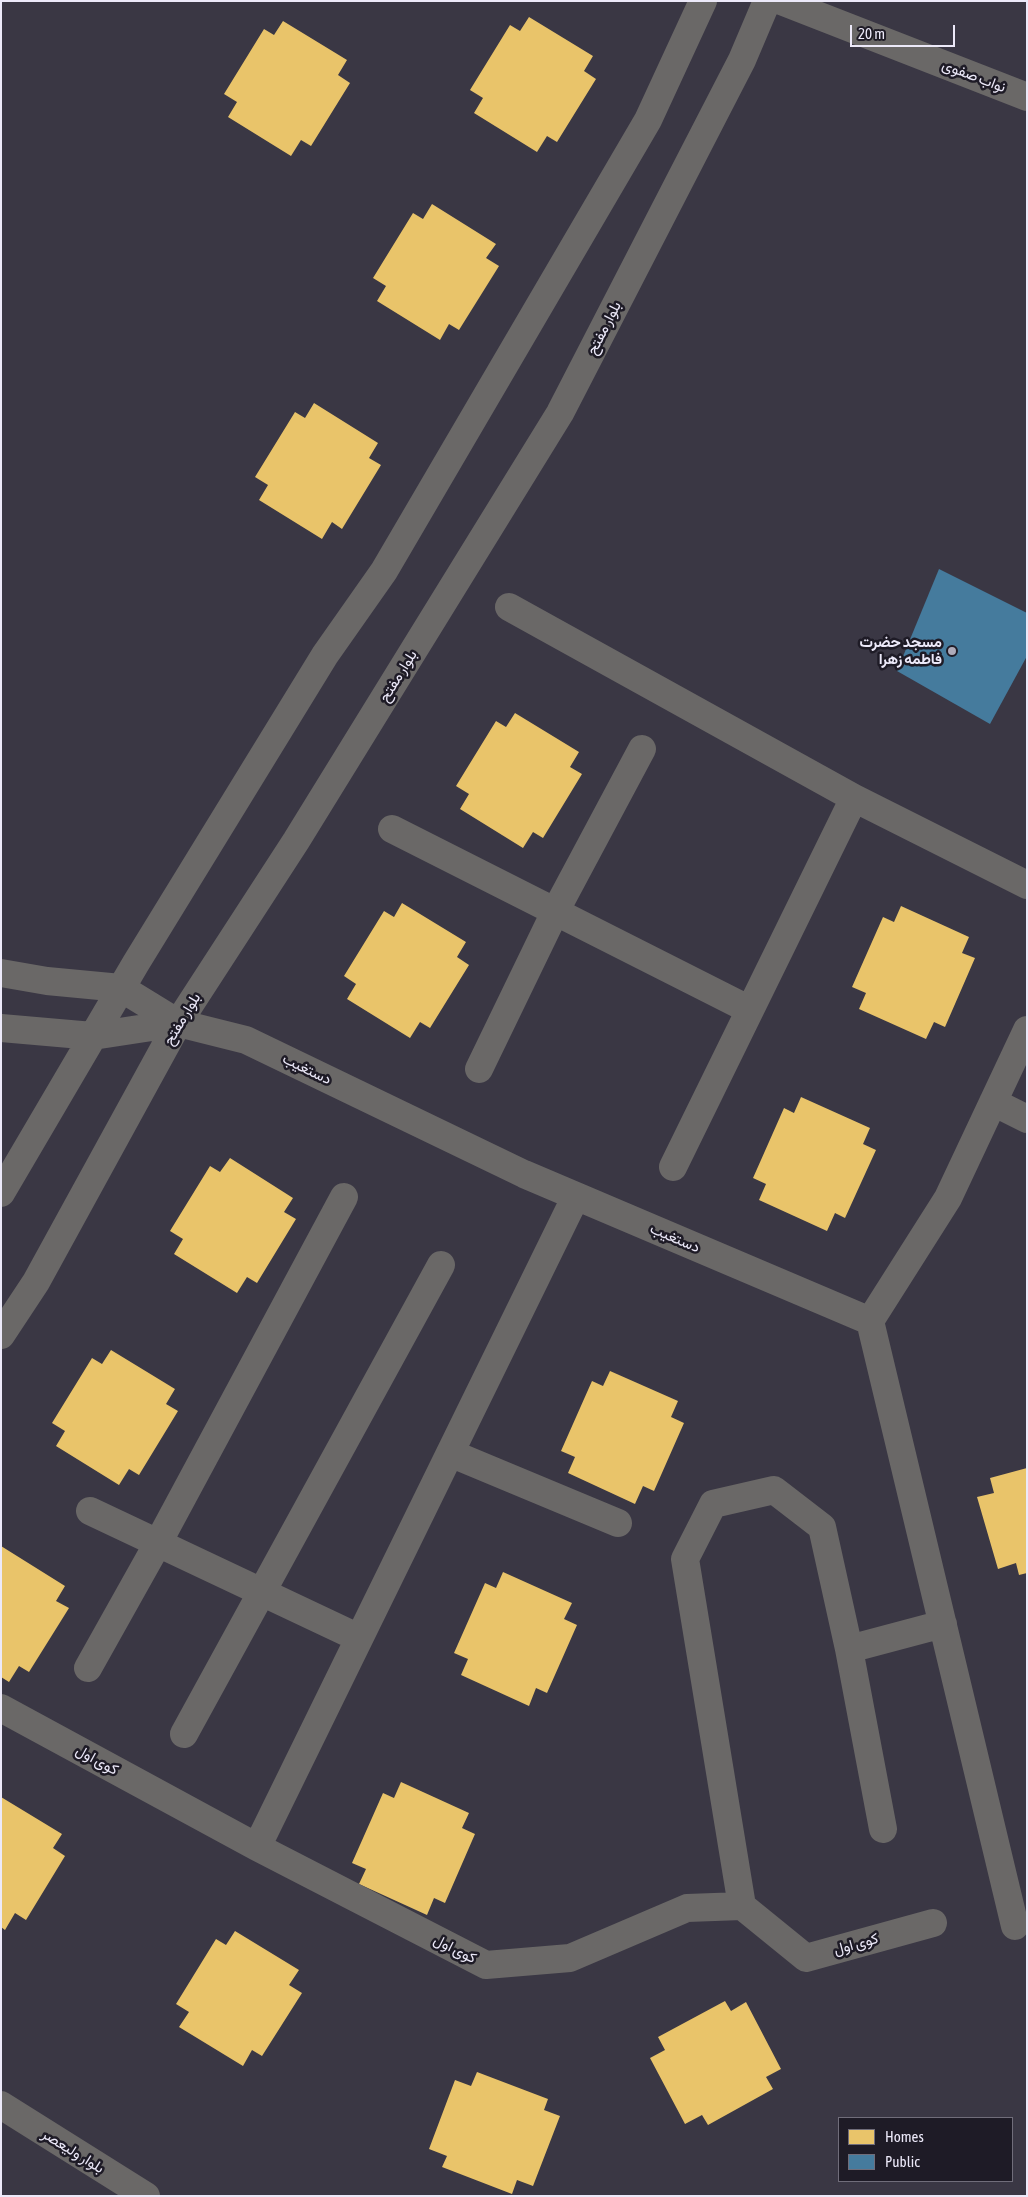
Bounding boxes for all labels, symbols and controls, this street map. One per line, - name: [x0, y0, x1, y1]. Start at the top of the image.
- scale bar: [853, 15, 958, 47]
- text: 20 m: [858, 25, 885, 42]
- street label: نواب صفوی: [940, 56, 1008, 96]
- street label: بلوار مفتح: [583, 298, 625, 358]
- place label: مسجد حضرت فاطمه زهرا: [859, 633, 942, 668]
- marker: مسجد حضرت فاطمه زهرا: [946, 645, 958, 657]
- street label: بلوار مفتح: [375, 647, 421, 705]
- street label: بلوار مفتح: [159, 990, 205, 1048]
- street label: دستغیب: [280, 1049, 334, 1089]
- street label: دستغیب: [647, 1219, 703, 1257]
- street label: کوی اول: [73, 1741, 121, 1779]
- street label: کوی اول: [832, 1929, 880, 1959]
- street label: کوی اول: [431, 1931, 479, 1967]
- legend: [838, 2117, 1013, 2182]
- street label: بلوار ولیعصر: [38, 2125, 108, 2177]
- text: Homes: [885, 2128, 924, 2145]
- text: Public: [885, 2153, 920, 2170]

